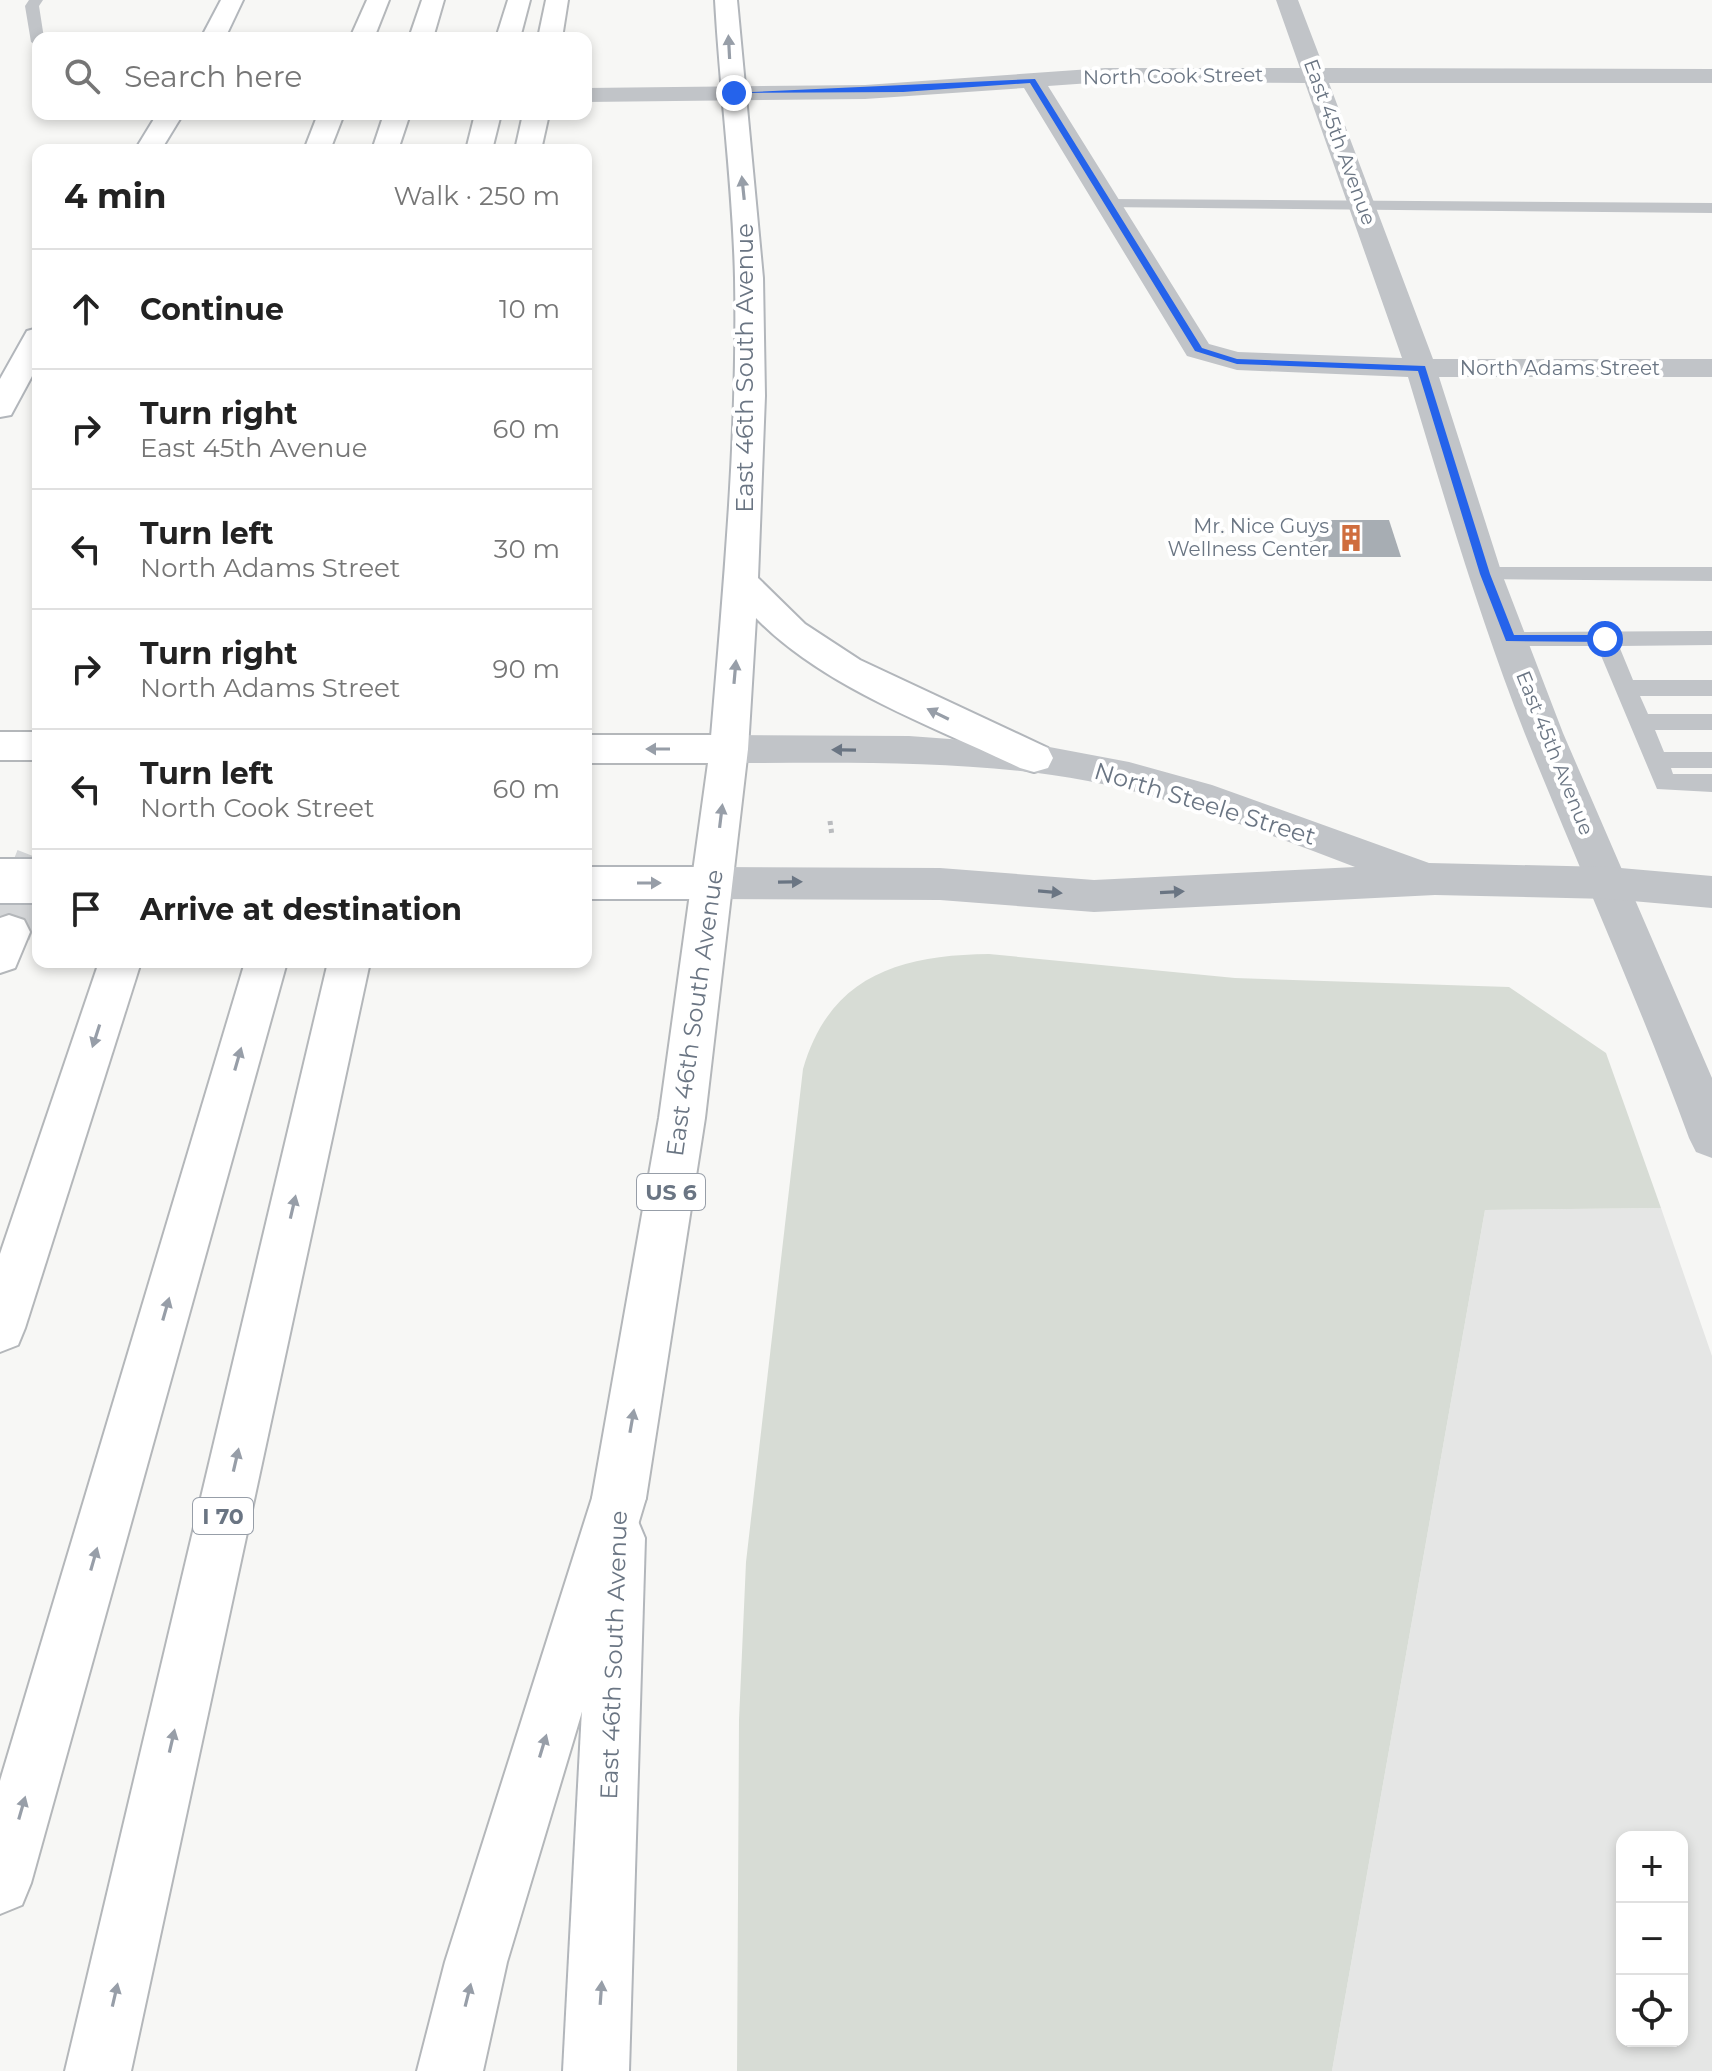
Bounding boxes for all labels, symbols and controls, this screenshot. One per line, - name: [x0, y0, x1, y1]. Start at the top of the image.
- search box: [32, 32, 592, 120]
- one-way arrow: [722, 34, 735, 59]
- icon: search: [60, 54, 104, 98]
- street label: East 45th Avenue: [1299, 56, 1381, 228]
- text: Search here: [124, 58, 302, 95]
- street label: North Cook Street: [1083, 62, 1263, 90]
- route end: [716, 75, 752, 111]
- text: 4 min: [64, 175, 166, 217]
- one-way arrow: [737, 175, 750, 200]
- text: Walk · 250 m: [393, 180, 560, 212]
- street label: East 46th South Avenue: [730, 223, 759, 513]
- icon: ahead: [64, 287, 108, 331]
- text: Continue: [140, 291, 284, 328]
- text: 10 m: [499, 293, 560, 325]
- street label: North Adams Street: [1460, 356, 1660, 380]
- text: Turn right: [140, 395, 297, 432]
- icon: right: [64, 407, 108, 451]
- text: 60 m: [493, 413, 560, 445]
- text: East 45th Avenue: [140, 432, 368, 464]
- place label: Mr. Nice Guys Wellness Center: [1168, 514, 1329, 561]
- text: Turn left: [140, 515, 273, 552]
- building icon: Mr. Nice Guys Wellness Center: [1336, 523, 1366, 553]
- icon: left: [64, 527, 108, 571]
- text: 30 m: [494, 533, 560, 565]
- text: North Adams Street: [140, 552, 400, 584]
- route start: [1587, 621, 1623, 657]
- text: Turn right: [140, 635, 297, 672]
- icon: right: [64, 647, 108, 691]
- text: 90 m: [493, 653, 560, 685]
- one-way arrow: [729, 659, 742, 684]
- street label: East 45th Avenue: [1511, 667, 1599, 839]
- text: North Adams Street: [140, 672, 400, 704]
- one-way arrow: [926, 707, 949, 720]
- one-way arrow: [645, 743, 670, 755]
- one-way arrow: [831, 743, 856, 756]
- text: Turn left: [140, 755, 273, 792]
- street label: North Steele Street: [1091, 756, 1319, 851]
- icon: left: [64, 767, 108, 811]
- text: 60 m: [493, 773, 560, 805]
- text: North Cook Street: [140, 792, 375, 824]
- one-way arrow: [714, 804, 727, 829]
- street label: East 46th South Avenue: [660, 868, 729, 1158]
- one-way arrow: [778, 876, 803, 888]
- one-way arrow: [637, 877, 662, 889]
- one-way arrow: [1038, 885, 1063, 898]
- one-way arrow: [1160, 885, 1185, 898]
- icon: arrive: [64, 887, 108, 931]
- text: Arrive at destination: [140, 891, 462, 928]
- one-way arrow: [89, 1024, 101, 1048]
- one-way arrow: [232, 1046, 245, 1070]
- road number: US 6: [637, 1174, 705, 1210]
- one-way arrow: [288, 1194, 300, 1219]
- one-way arrow: [160, 1296, 172, 1321]
- one-way arrow: [627, 1408, 639, 1433]
- one-way arrow: [230, 1448, 243, 1473]
- road number: I 70: [193, 1498, 253, 1534]
- street label: East 46th South Avenue: [594, 1510, 633, 1800]
- one-way arrow: [88, 1546, 100, 1571]
- one-way arrow: [166, 1729, 179, 1754]
- one-way arrow: [537, 1734, 550, 1758]
- one-way arrow: [16, 1796, 28, 1821]
- map controls: [1616, 1831, 1688, 2047]
- button: +: [1616, 1831, 1688, 1903]
- button: −: [1616, 1903, 1688, 1975]
- button: locate: [1616, 1975, 1688, 2047]
- one-way arrow: [595, 1980, 608, 2005]
- one-way arrow: [109, 1982, 122, 2007]
- one-way arrow: [462, 1983, 475, 2008]

